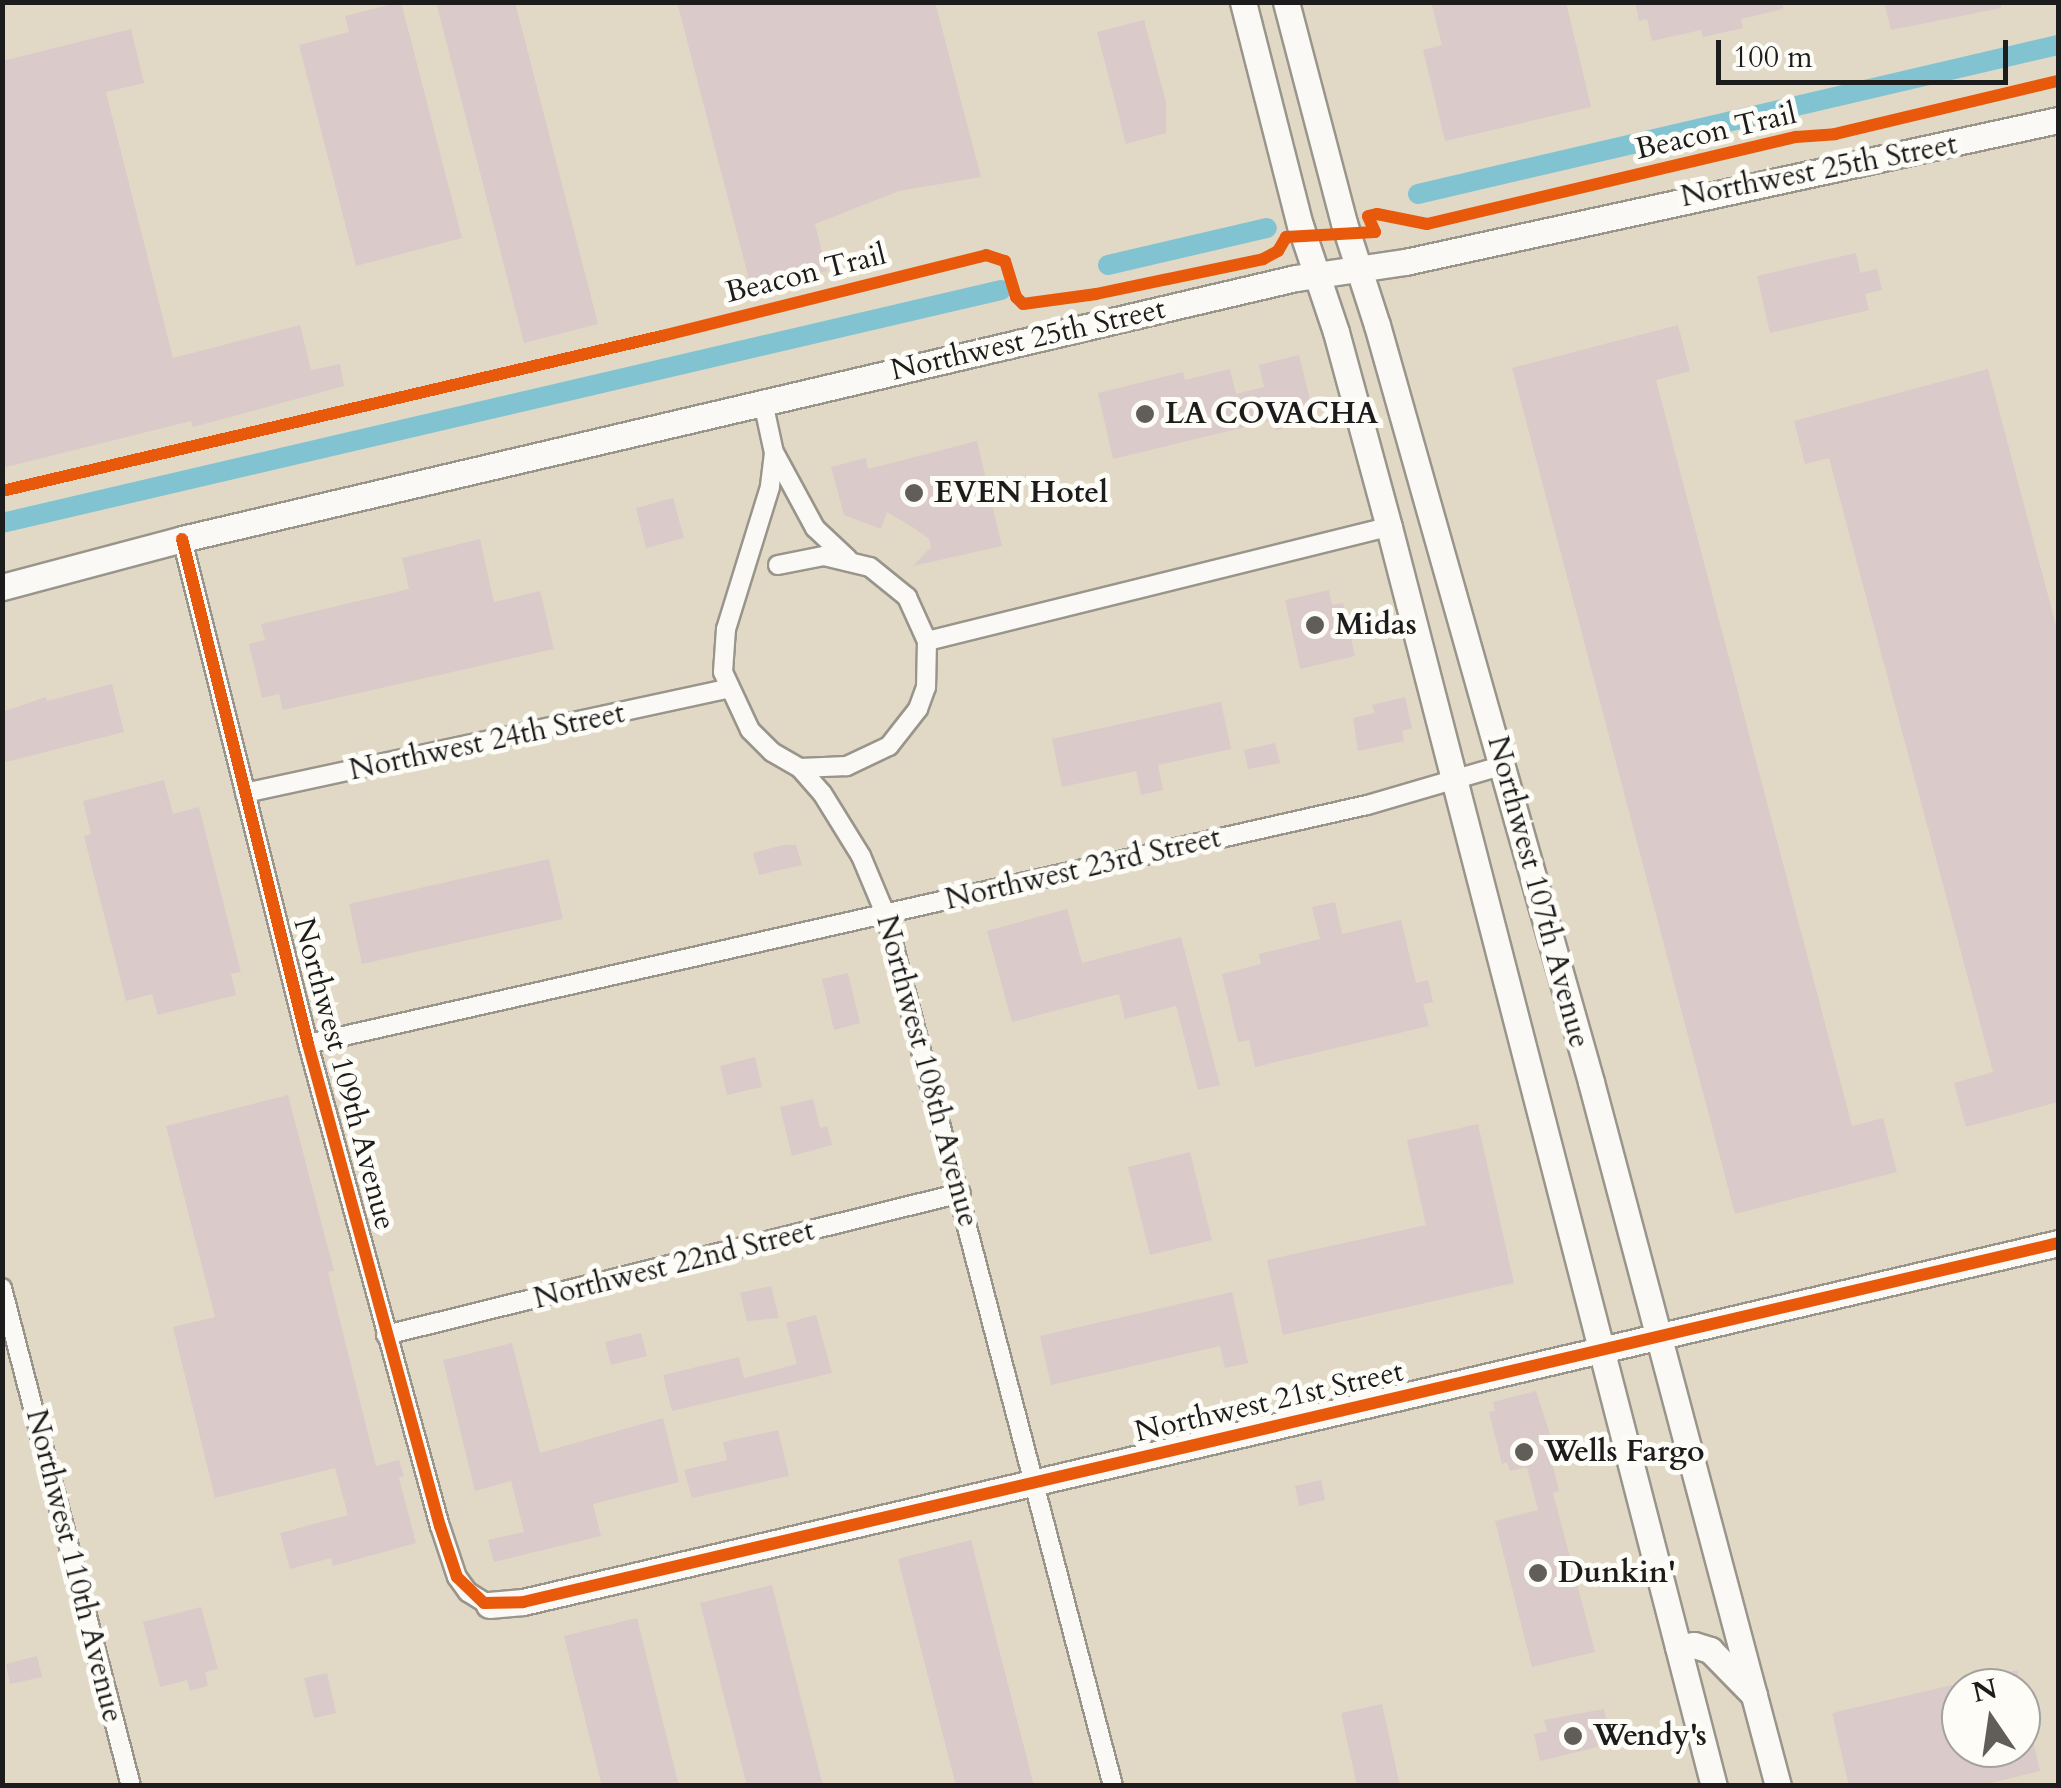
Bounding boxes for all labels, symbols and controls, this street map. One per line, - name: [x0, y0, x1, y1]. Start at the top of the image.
- scale bar: [1721, 20, 2014, 82]
- text: 100 m: [1733, 37, 1813, 78]
- street label: Beacon Trail: [1632, 96, 1800, 168]
- street label: Northwest 25th Street: [1678, 127, 1960, 215]
- street label: Beacon Trail: [722, 237, 890, 311]
- street label: Northwest 25th Street: [887, 291, 1169, 389]
- place label: LA COVACHA: [1165, 396, 1378, 432]
- marker: LA COVACHA: [1134, 403, 1156, 425]
- place label: EVEN Hotel: [934, 475, 1108, 511]
- marker: EVEN Hotel: [903, 482, 925, 504]
- place label: Midas: [1335, 607, 1417, 643]
- marker: Midas: [1304, 614, 1326, 636]
- street label: Northwest 24th Street: [346, 695, 628, 789]
- street label: Northwest 107th Avenue: [1479, 732, 1597, 1052]
- street label: Northwest 23rd Street: [942, 820, 1224, 918]
- street label: Northwest 108th Avenue: [868, 911, 986, 1231]
- street label: Northwest 109th Avenue: [285, 914, 403, 1234]
- street label: Northwest 22nd Street: [530, 1213, 818, 1317]
- street label: Northwest 21st Street: [1131, 1354, 1407, 1450]
- street label: Northwest 110th Avenue: [18, 1406, 130, 1726]
- place label: Wells Fargo: [1544, 1434, 1704, 1470]
- marker: Wells Fargo: [1513, 1441, 1535, 1463]
- place label: Dunkin': [1558, 1555, 1676, 1591]
- marker: Dunkin': [1527, 1562, 1549, 1584]
- north arrow: [1941, 1668, 2041, 1768]
- text: N: [1969, 1669, 2001, 1712]
- place label: Wendy's: [1593, 1718, 1707, 1754]
- marker: Wendy's: [1562, 1725, 1584, 1747]

